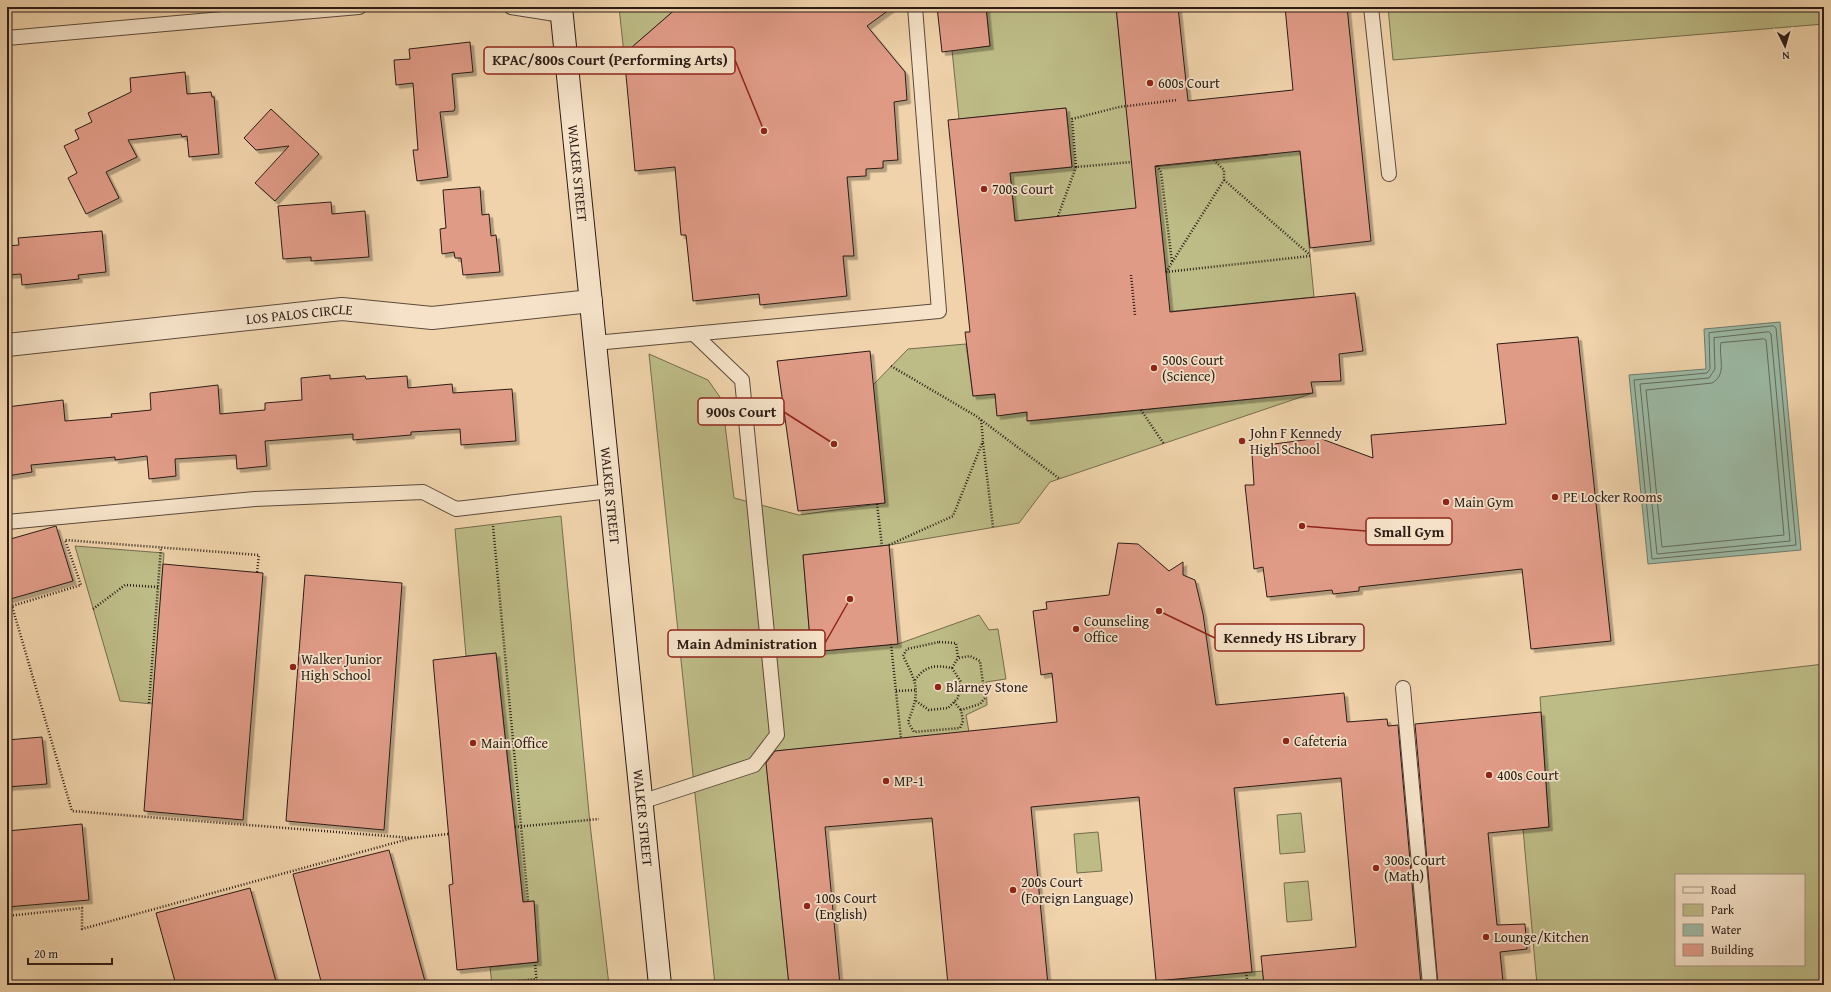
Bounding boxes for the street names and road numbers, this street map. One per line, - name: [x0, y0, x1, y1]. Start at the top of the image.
- street label: WALKER STREET: [563, 124, 593, 223]
- street label: LOS PALOS CIRCLE: [245, 299, 354, 329]
- street label: WALKER STREET: [596, 446, 625, 545]
- street label: WALKER STREET: [628, 768, 658, 868]

